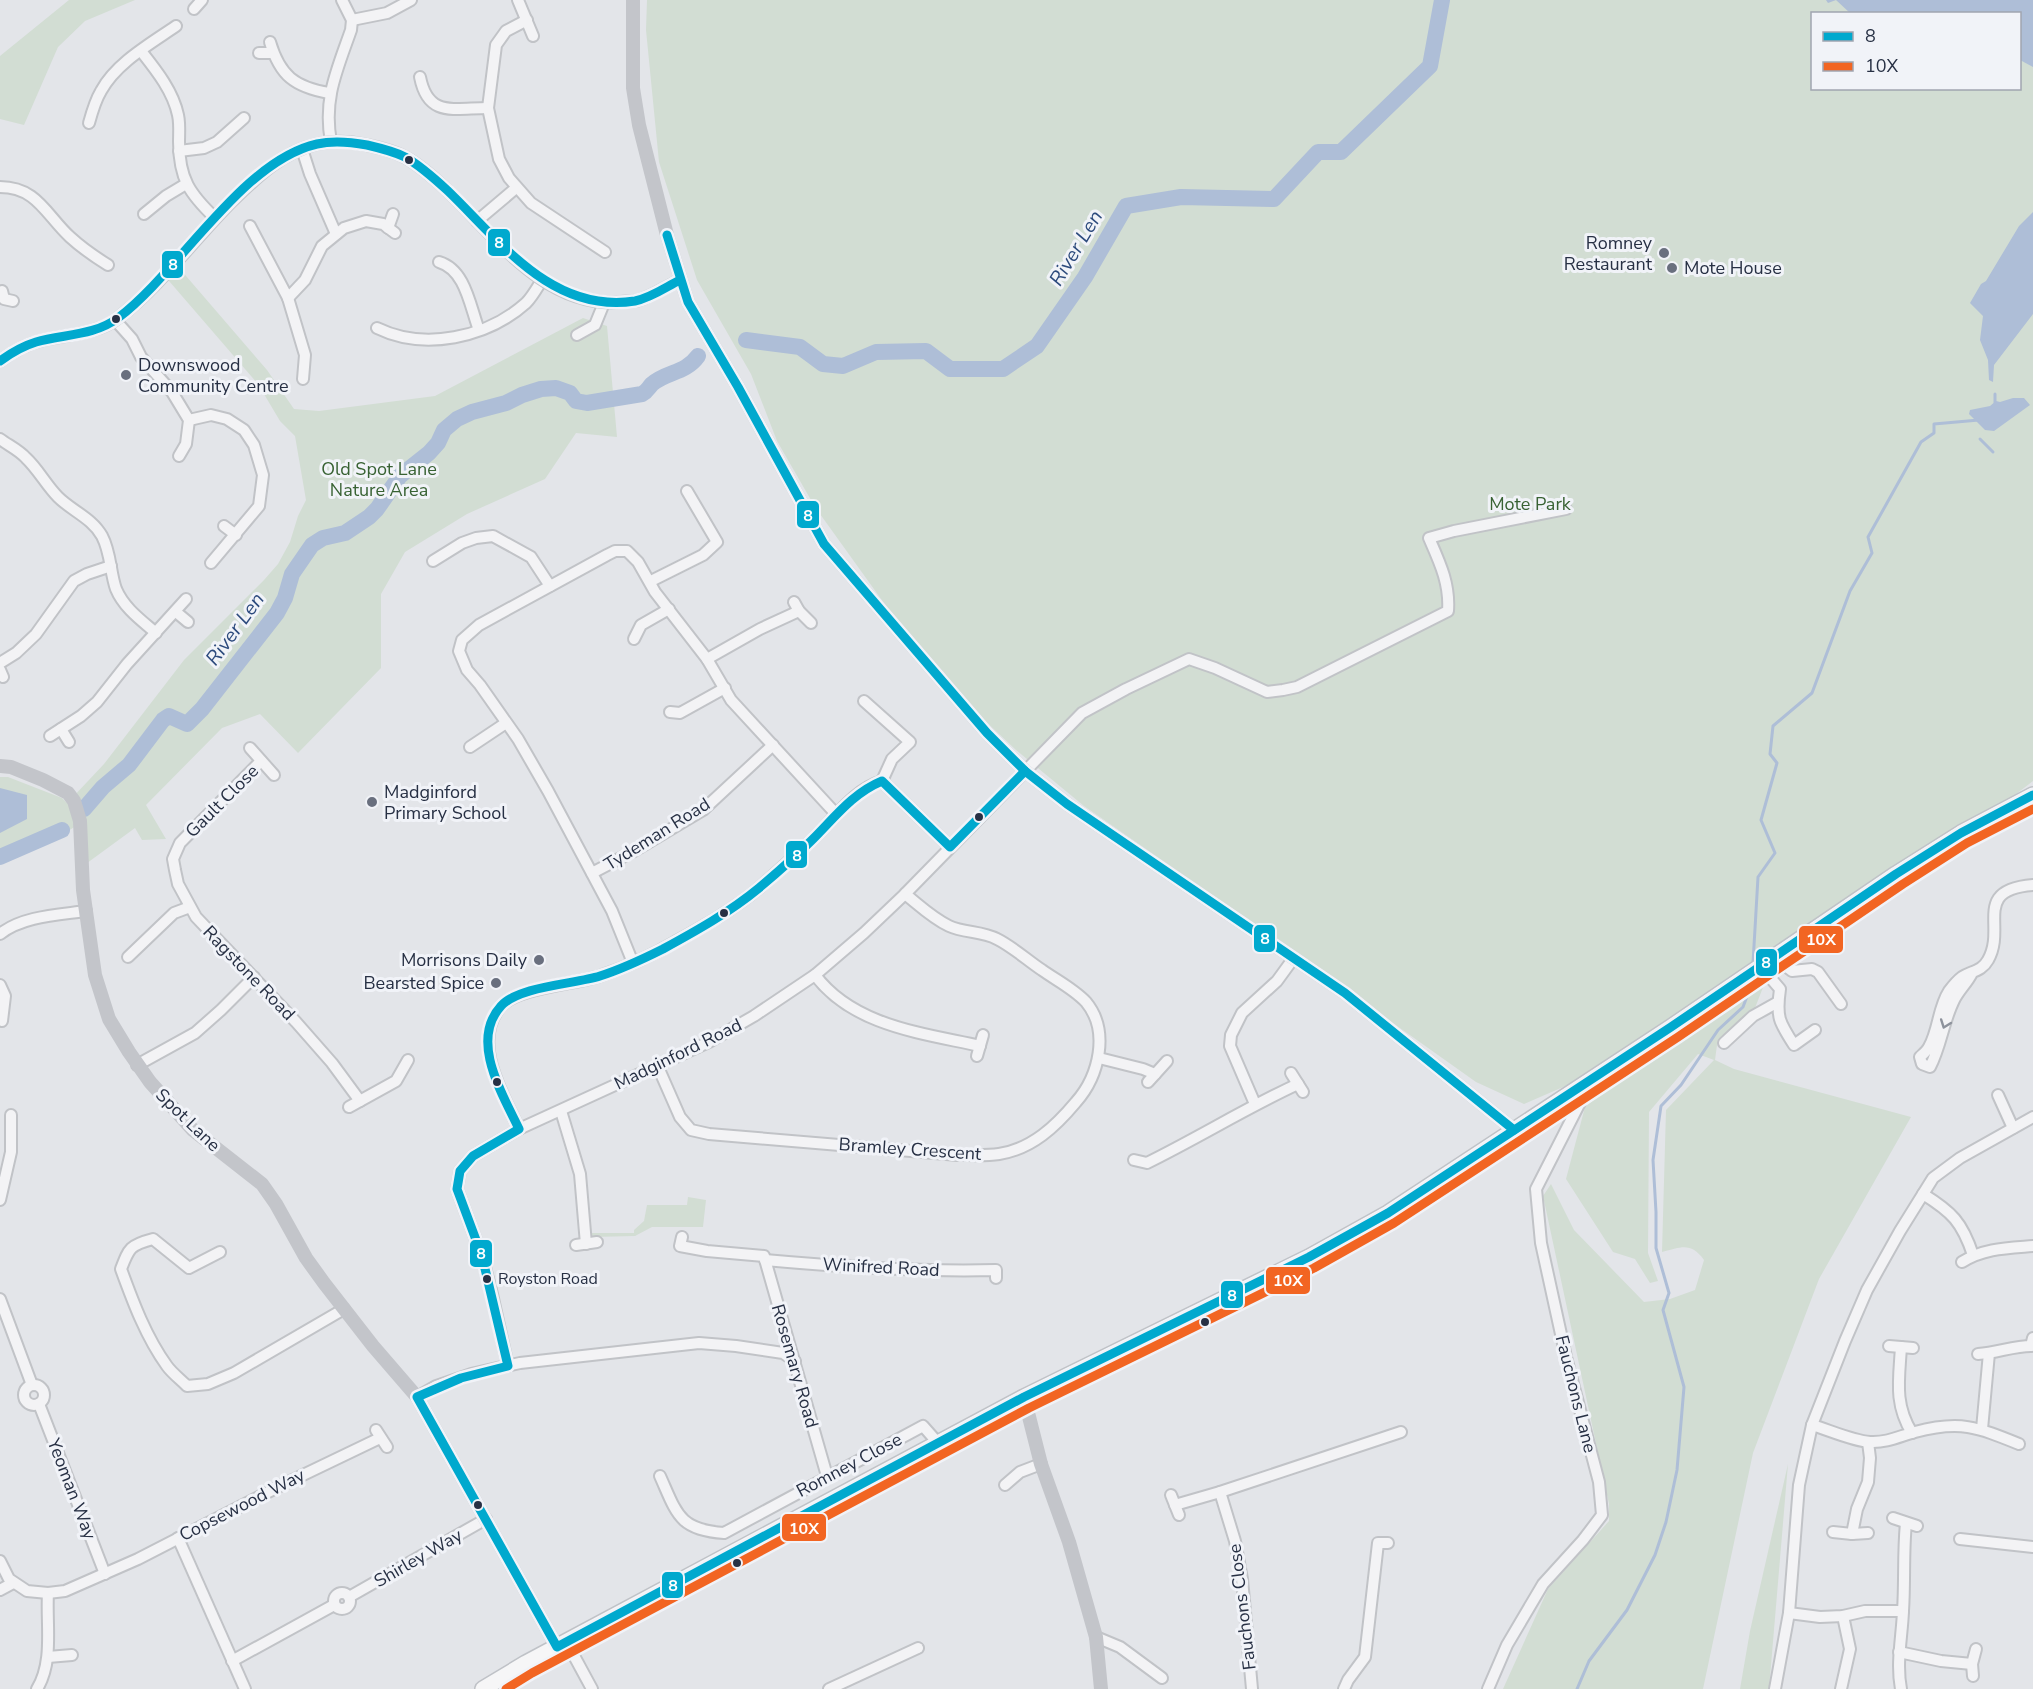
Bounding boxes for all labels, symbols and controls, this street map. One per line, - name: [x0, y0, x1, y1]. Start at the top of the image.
- legend: [1811, 12, 2021, 90]
- text: 8: [1865, 24, 1876, 48]
- text: 10X: [1865, 54, 1899, 78]
- unlabelled marker: [403, 154, 415, 166]
- water label: River Len: [1043, 205, 1109, 291]
- line badge: 8: [487, 228, 511, 257]
- place label: Romney Restaurant: [1564, 231, 1653, 276]
- text: 8: [494, 232, 504, 254]
- marker: Romney Restaurant: [1657, 246, 1671, 260]
- line badge: 8: [161, 250, 184, 279]
- text: 8: [168, 254, 178, 276]
- place label: Mote House: [1684, 256, 1782, 280]
- marker: Mote House: [1665, 261, 1679, 275]
- unlabelled marker: [110, 313, 122, 325]
- place label: Downswood Community Centre: [138, 353, 289, 398]
- marker: Downswood Community Centre: [119, 368, 133, 382]
- park label: Old Spot Lane Nature Area: [321, 457, 437, 502]
- park label: Mote Park: [1489, 492, 1572, 516]
- line badge: 8: [796, 500, 820, 529]
- text: 8: [803, 505, 813, 527]
- water label: River Len: [199, 587, 271, 671]
- street label: Gault Close: [180, 759, 264, 843]
- place label: Madginford Primary School: [384, 780, 507, 825]
- street label: Tydeman Road: [600, 792, 714, 876]
- marker: Madginford Primary School: [365, 795, 379, 809]
- unlabelled marker: [973, 811, 985, 823]
- line badge: 8: [785, 840, 808, 869]
- text: 8: [792, 845, 802, 867]
- unlabelled marker: [718, 907, 730, 919]
- street label: Ragstone Road: [198, 920, 300, 1026]
- line badge: 8: [1253, 924, 1276, 953]
- line badge: 10X: [1798, 925, 1844, 954]
- text: 8: [1260, 928, 1270, 950]
- text: 10X: [1806, 929, 1836, 951]
- place label: Morrisons Daily: [401, 948, 528, 972]
- line badge: 8: [1755, 948, 1778, 977]
- text: 8: [1761, 952, 1771, 974]
- marker: Morrisons Daily: [532, 953, 546, 967]
- place label: Bearsted Spice: [363, 971, 484, 995]
- marker: Bearsted Spice: [489, 976, 503, 990]
- street label: Madginford Road: [610, 1013, 746, 1095]
- one-way arrow: [1940, 1018, 1953, 1029]
- unlabelled marker: [491, 1076, 503, 1088]
- street label: Spot Lane: [150, 1083, 226, 1157]
- street label: Bramley Crescent: [838, 1132, 983, 1166]
- line badge: 8: [469, 1239, 493, 1268]
- text: 8: [476, 1243, 486, 1265]
- street label: Winifred Road: [822, 1252, 940, 1282]
- line badge: 10X: [1265, 1266, 1311, 1295]
- place label: Royston Road: [498, 1268, 598, 1290]
- text: 10X: [1273, 1270, 1303, 1292]
- marker: Royston Road: [481, 1273, 493, 1285]
- line badge: 8: [1220, 1280, 1244, 1309]
- text: 8: [1227, 1285, 1237, 1307]
- street label: Rosemary Road: [766, 1301, 824, 1431]
- unlabelled marker: [1199, 1316, 1211, 1328]
- street label: Fauchons Lane: [1550, 1333, 1602, 1455]
- street label: Romney Close: [792, 1427, 906, 1503]
- street label: Yeoman Way: [41, 1434, 102, 1544]
- street label: Copsewood Way: [175, 1463, 309, 1547]
- unlabelled marker: [472, 1499, 484, 1511]
- line badge: 10X: [781, 1513, 827, 1542]
- text: 10X: [789, 1518, 819, 1540]
- street label: Shirley Way: [370, 1523, 467, 1593]
- street label: Fauchons Close: [1222, 1543, 1262, 1671]
- unlabelled marker: [731, 1557, 743, 1569]
- line badge: 8: [661, 1571, 684, 1599]
- text: 8: [668, 1575, 678, 1597]

